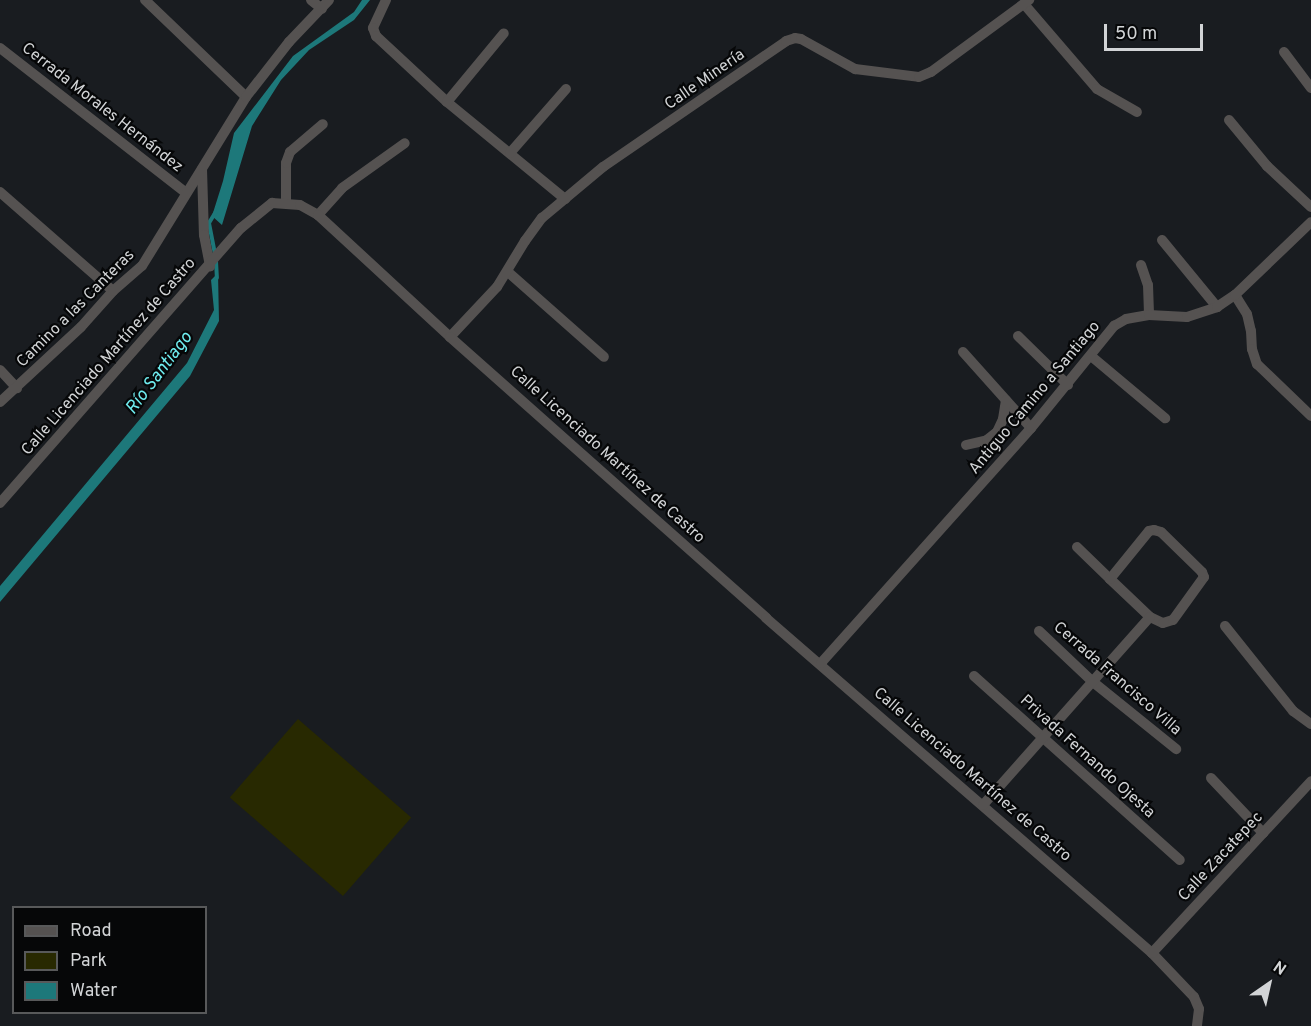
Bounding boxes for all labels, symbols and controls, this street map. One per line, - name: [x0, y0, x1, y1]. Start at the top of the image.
- scale bar: [1107, 12, 1206, 50]
- text: 50 m: [1115, 23, 1157, 46]
- street label: Cerrada Morales Hernández: [18, 39, 186, 177]
- street label: Calle Minería: [661, 45, 749, 115]
- street label: Camino a las Canteras: [13, 246, 139, 372]
- street label: Calle Licenciado Martínez de Castro: [18, 254, 200, 460]
- street label: Antiguo Camino a Santiago: [965, 318, 1105, 478]
- water label: Río Santiago: [122, 328, 198, 420]
- street label: Calle Licenciado Martínez de Castro: [506, 362, 708, 548]
- street label: Cerrada Francisco Villa: [1049, 618, 1185, 740]
- street label: Calle Licenciado Martínez de Castro: [869, 684, 1075, 866]
- street label: Privada Fernando Ojesta: [1016, 691, 1158, 823]
- street label: Calle Zacatepec: [1175, 808, 1267, 906]
- legend: [12, 906, 207, 1014]
- text: Road: [70, 920, 112, 943]
- text: Park: [70, 950, 107, 973]
- north arrow: [1239, 954, 1299, 1014]
- text: N: [1269, 958, 1289, 981]
- text: Water: [70, 980, 117, 1003]

